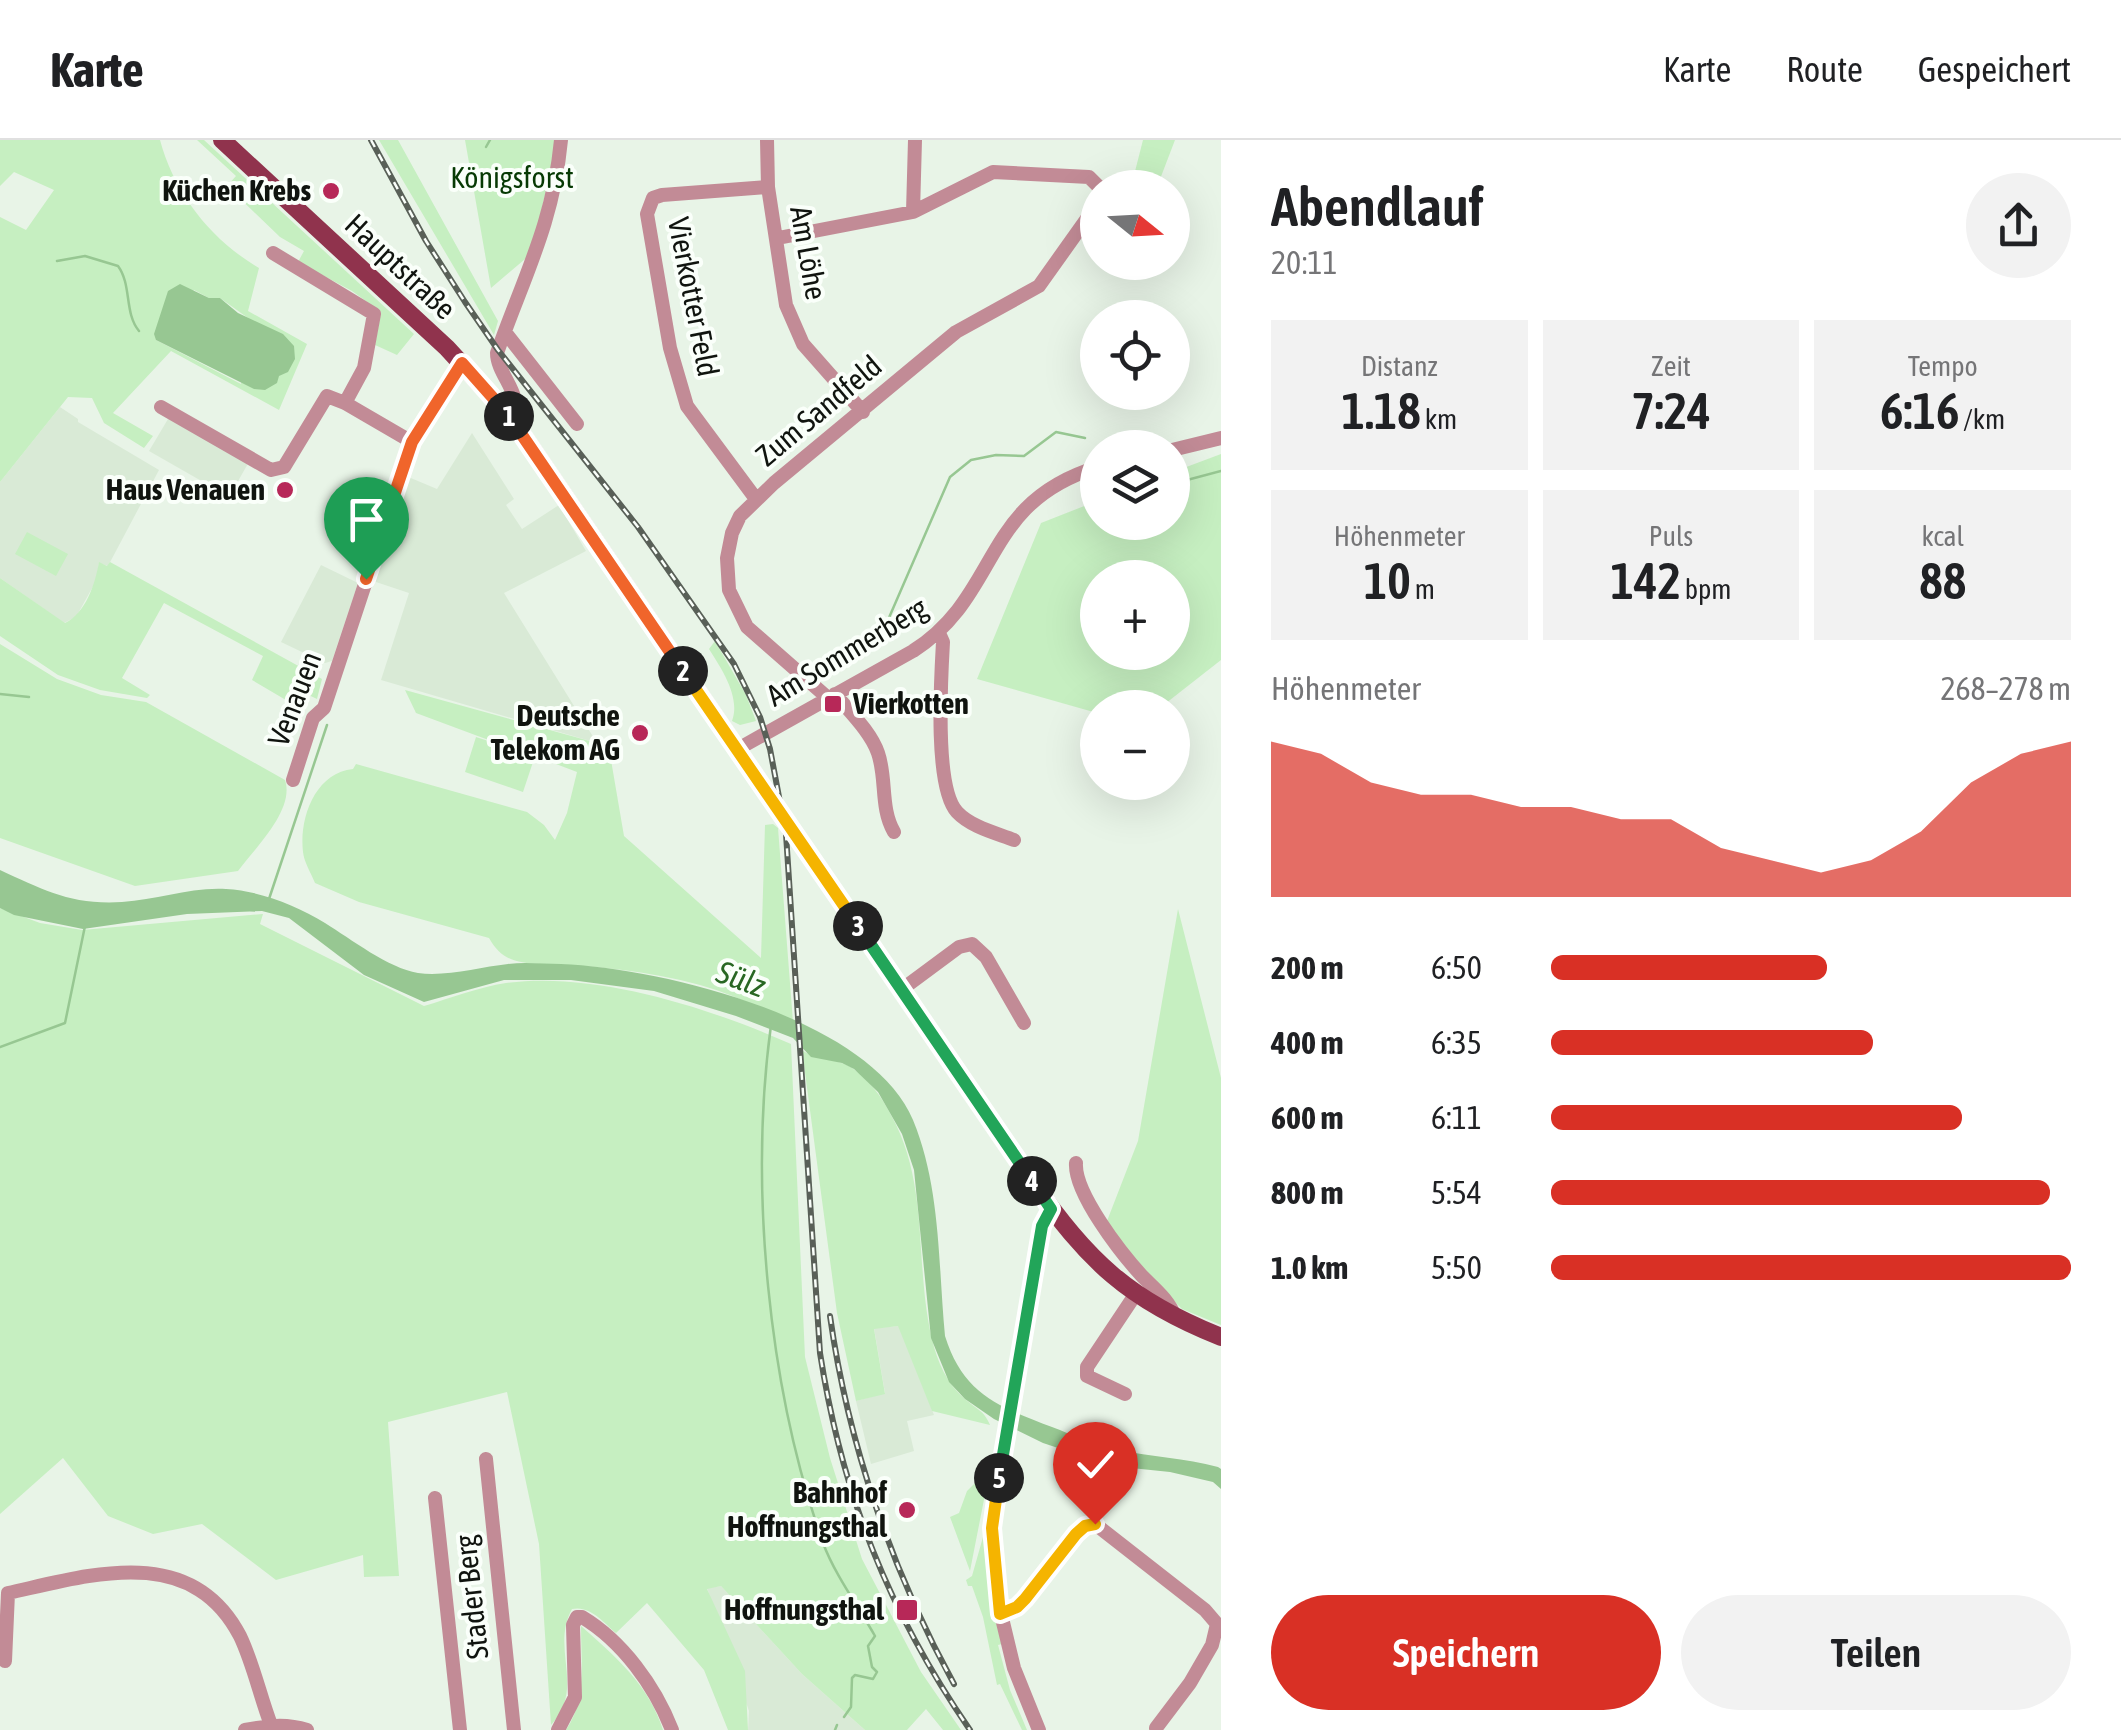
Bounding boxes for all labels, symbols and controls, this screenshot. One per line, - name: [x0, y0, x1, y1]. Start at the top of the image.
- text: Karte: [50, 42, 144, 97]
- text: Karte: [1663, 49, 1731, 89]
- text: Route: [1786, 49, 1863, 89]
- text: Gespeichert: [1918, 49, 2071, 89]
- park label: Königsforst: [450, 160, 574, 194]
- north arrow: [1080, 170, 1190, 280]
- map controls: [1080, 170, 1190, 800]
- place label: Küchen Krebs: [162, 173, 311, 207]
- button: share: [1966, 173, 2071, 278]
- text: Abendlauf: [1271, 175, 1484, 238]
- marker: Küchen Krebs: [320, 180, 342, 202]
- street label: Am Löhe: [784, 203, 834, 302]
- street label: Hauptstraße: [339, 207, 463, 326]
- street label: Vierkotter Feld: [662, 214, 726, 379]
- text: 20:11: [1271, 244, 1338, 281]
- button: locate: [1080, 300, 1190, 410]
- street label: Zum Sandfeld: [749, 348, 888, 472]
- text: Distanz: [1361, 350, 1438, 382]
- text: Zeit: [1651, 350, 1691, 382]
- text: Tempo: [1908, 350, 1978, 382]
- text: 1.18: [1341, 382, 1421, 440]
- text: 7:24: [1631, 382, 1711, 440]
- text: 6:16: [1880, 382, 1959, 440]
- pin: 1: [484, 391, 534, 441]
- text: 1: [502, 400, 516, 432]
- text: km: [1421, 403, 1457, 435]
- text: /km: [1959, 403, 2005, 435]
- button: layers: [1080, 430, 1190, 540]
- place label: Haus Venauen: [106, 472, 265, 506]
- pin: [324, 477, 409, 580]
- marker: Haus Venauen: [274, 479, 296, 501]
- icon: arrive: [339, 492, 394, 547]
- text: Höhenmeter: [1334, 520, 1465, 552]
- text: Puls: [1649, 520, 1693, 552]
- text: kcal: [1921, 520, 1964, 552]
- text: 10: [1364, 552, 1411, 610]
- text: 142: [1610, 552, 1681, 610]
- text: 88: [1919, 552, 1966, 610]
- button: +: [1080, 560, 1190, 670]
- text: m: [1411, 573, 1435, 605]
- text: bpm: [1681, 573, 1732, 605]
- street label: Am Sommerberg: [760, 590, 933, 712]
- pin: 2: [658, 646, 708, 696]
- street label: Venauen: [261, 647, 328, 751]
- text: 2: [676, 655, 690, 687]
- text: Höhenmeter: [1271, 670, 1421, 707]
- text: 268–278 m: [1941, 670, 2071, 707]
- place label: Vierkotten: [852, 686, 969, 720]
- button: −: [1080, 690, 1190, 800]
- marker: Vierkotten: [822, 693, 844, 715]
- place label: Deutsche Telekom AG: [491, 698, 620, 766]
- marker: Deutsche Telekom AG: [629, 722, 651, 744]
- pin: 3: [833, 901, 883, 951]
- text: 3: [851, 910, 865, 942]
- text: 200 m: [1271, 949, 1344, 986]
- text: 6:50: [1431, 949, 1482, 986]
- water label: Sülz: [711, 952, 771, 1004]
- text: 400 m: [1271, 1024, 1344, 1061]
- text: 6:35: [1431, 1024, 1482, 1061]
- text: 600 m: [1271, 1099, 1344, 1136]
- text: 6:11: [1431, 1099, 1482, 1136]
- pin: 4: [1007, 1156, 1057, 1206]
- text: 4: [1025, 1165, 1039, 1197]
- text: 800 m: [1271, 1174, 1344, 1211]
- text: 5:54: [1431, 1174, 1482, 1211]
- text: 1.0 km: [1271, 1249, 1348, 1286]
- text: 5:50: [1431, 1249, 1482, 1286]
- pin: [1053, 1422, 1138, 1525]
- icon: check: [1068, 1437, 1123, 1492]
- pin: 5: [974, 1453, 1024, 1503]
- text: 5: [992, 1462, 1006, 1494]
- place label: Bahnhof Hoffnungsthal: [727, 1475, 888, 1543]
- marker: Bahnhof Hoffnungsthal: [896, 1499, 918, 1521]
- street label: Stader Berg: [448, 1533, 494, 1661]
- place label: Hoffnungsthal: [724, 1592, 885, 1626]
- button: Speichern: [1271, 1595, 1661, 1710]
- button: Teilen: [1681, 1595, 2071, 1710]
- marker: Hoffnungsthal: [894, 1597, 920, 1623]

